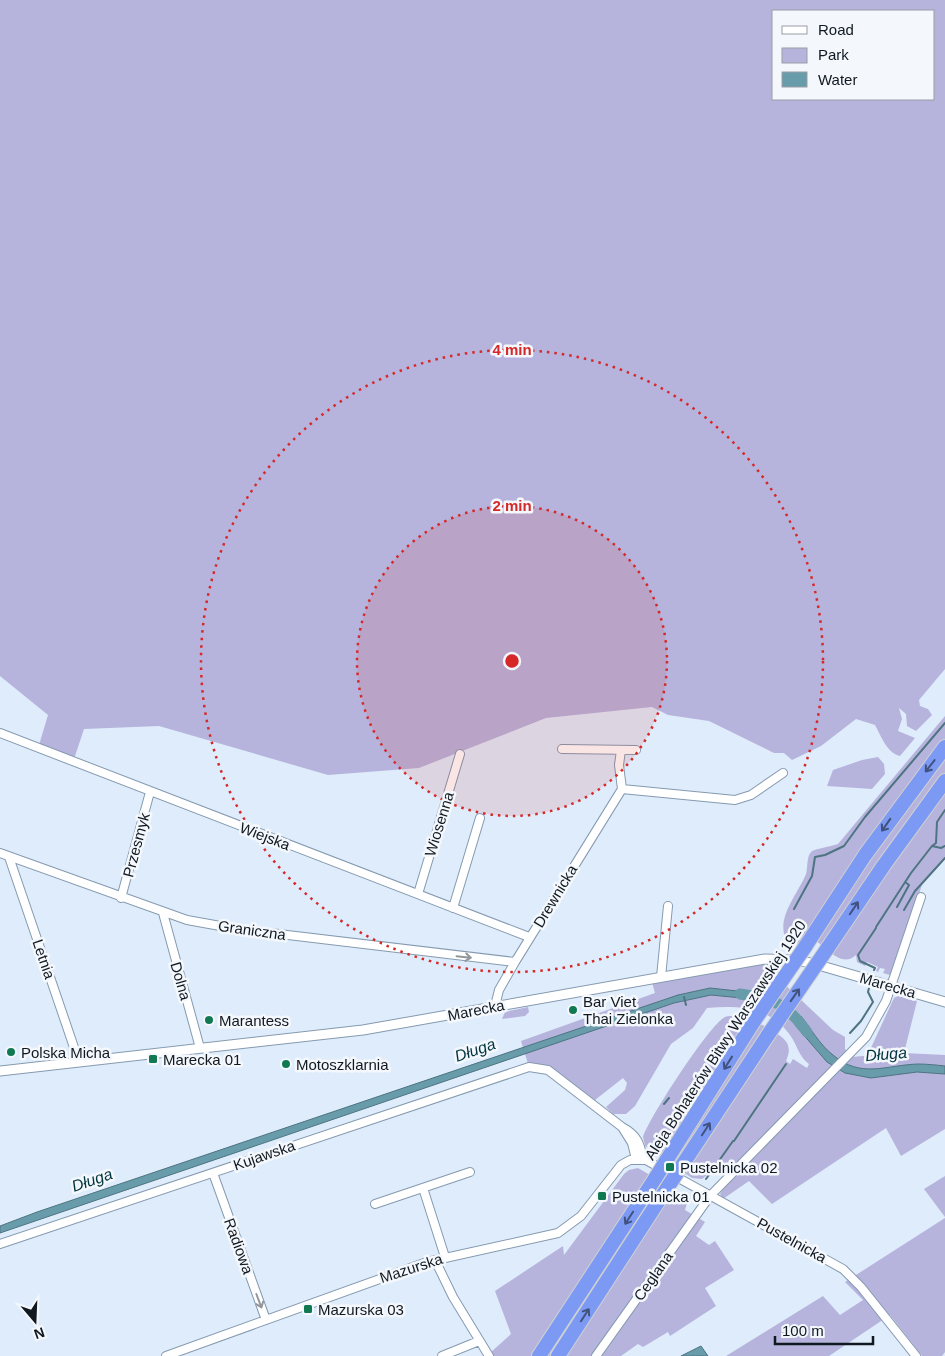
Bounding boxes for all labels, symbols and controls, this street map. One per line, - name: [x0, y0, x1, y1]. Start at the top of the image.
- legend: [772, 10, 935, 100]
- text: Road: [818, 21, 854, 38]
- text: Park: [818, 46, 849, 63]
- text: Water: [818, 71, 857, 88]
- text: 4 min: [492, 341, 532, 358]
- text: 2 min: [492, 497, 532, 514]
- centre of rings: [503, 652, 521, 670]
- one-way arrow: [924, 759, 935, 772]
- street label: Wiosenna: [421, 789, 457, 858]
- street label: Przesmyk: [119, 811, 153, 879]
- one-way arrow: [881, 818, 891, 832]
- street label: Wiejska: [237, 819, 293, 854]
- street label: Drewnicka: [530, 861, 581, 930]
- one-way arrow: [849, 902, 859, 916]
- street label: Graniczna: [217, 917, 288, 943]
- street label: Aleja Bohaterów Bitwy Warszawskiej 1920: [641, 917, 809, 1163]
- street label: Letnia: [29, 937, 59, 982]
- one-way arrow: [456, 952, 472, 961]
- street label: Dolna: [167, 960, 195, 1003]
- street label: Marecka: [858, 969, 919, 1001]
- one-way arrow: [790, 988, 800, 1002]
- place label: Bar Viet Thai Zielonka: [583, 993, 674, 1027]
- street label: Marecka: [446, 996, 506, 1024]
- marker: Bar Viet Thai Zielonka: [567, 1004, 579, 1016]
- place label: Marantess: [219, 1012, 289, 1029]
- marker: Marantess: [203, 1014, 215, 1026]
- water label: Długa: [452, 1035, 498, 1065]
- place label: Polska Micha: [21, 1044, 111, 1061]
- water label: Długa: [864, 1044, 908, 1064]
- marker: Polska Micha: [5, 1046, 17, 1058]
- place label: Marecka 01: [163, 1051, 241, 1068]
- marker: Marecka 01: [147, 1053, 159, 1065]
- one-way arrow: [723, 1055, 733, 1069]
- place label: Motoszklarnia: [296, 1056, 389, 1073]
- marker: Motoszklarnia: [280, 1058, 292, 1070]
- one-way arrow: [701, 1122, 711, 1136]
- street label: Kujawska: [231, 1136, 298, 1173]
- place label: Pustelnicka 02: [680, 1159, 778, 1176]
- marker: Pustelnicka 02: [664, 1161, 676, 1173]
- water label: Długa: [69, 1165, 115, 1195]
- place label: Pustelnicka 01: [612, 1188, 710, 1205]
- marker: Pustelnicka 01: [596, 1190, 608, 1202]
- one-way arrow: [624, 1211, 635, 1225]
- street label: Pustelnicka: [754, 1214, 830, 1266]
- street label: Radiowa: [221, 1216, 257, 1277]
- street label: Ceglana: [630, 1248, 676, 1304]
- street label: Mazurska: [377, 1250, 445, 1286]
- one-way arrow: [255, 1293, 264, 1308]
- north arrow: [10, 1296, 60, 1346]
- place label: Mazurska 03: [318, 1301, 404, 1318]
- marker: Mazurska 03: [302, 1303, 314, 1315]
- one-way arrow: [580, 1309, 590, 1323]
- scale bar: [775, 1314, 872, 1346]
- text: 100 m: [782, 1322, 824, 1339]
- text: N: [32, 1324, 47, 1343]

